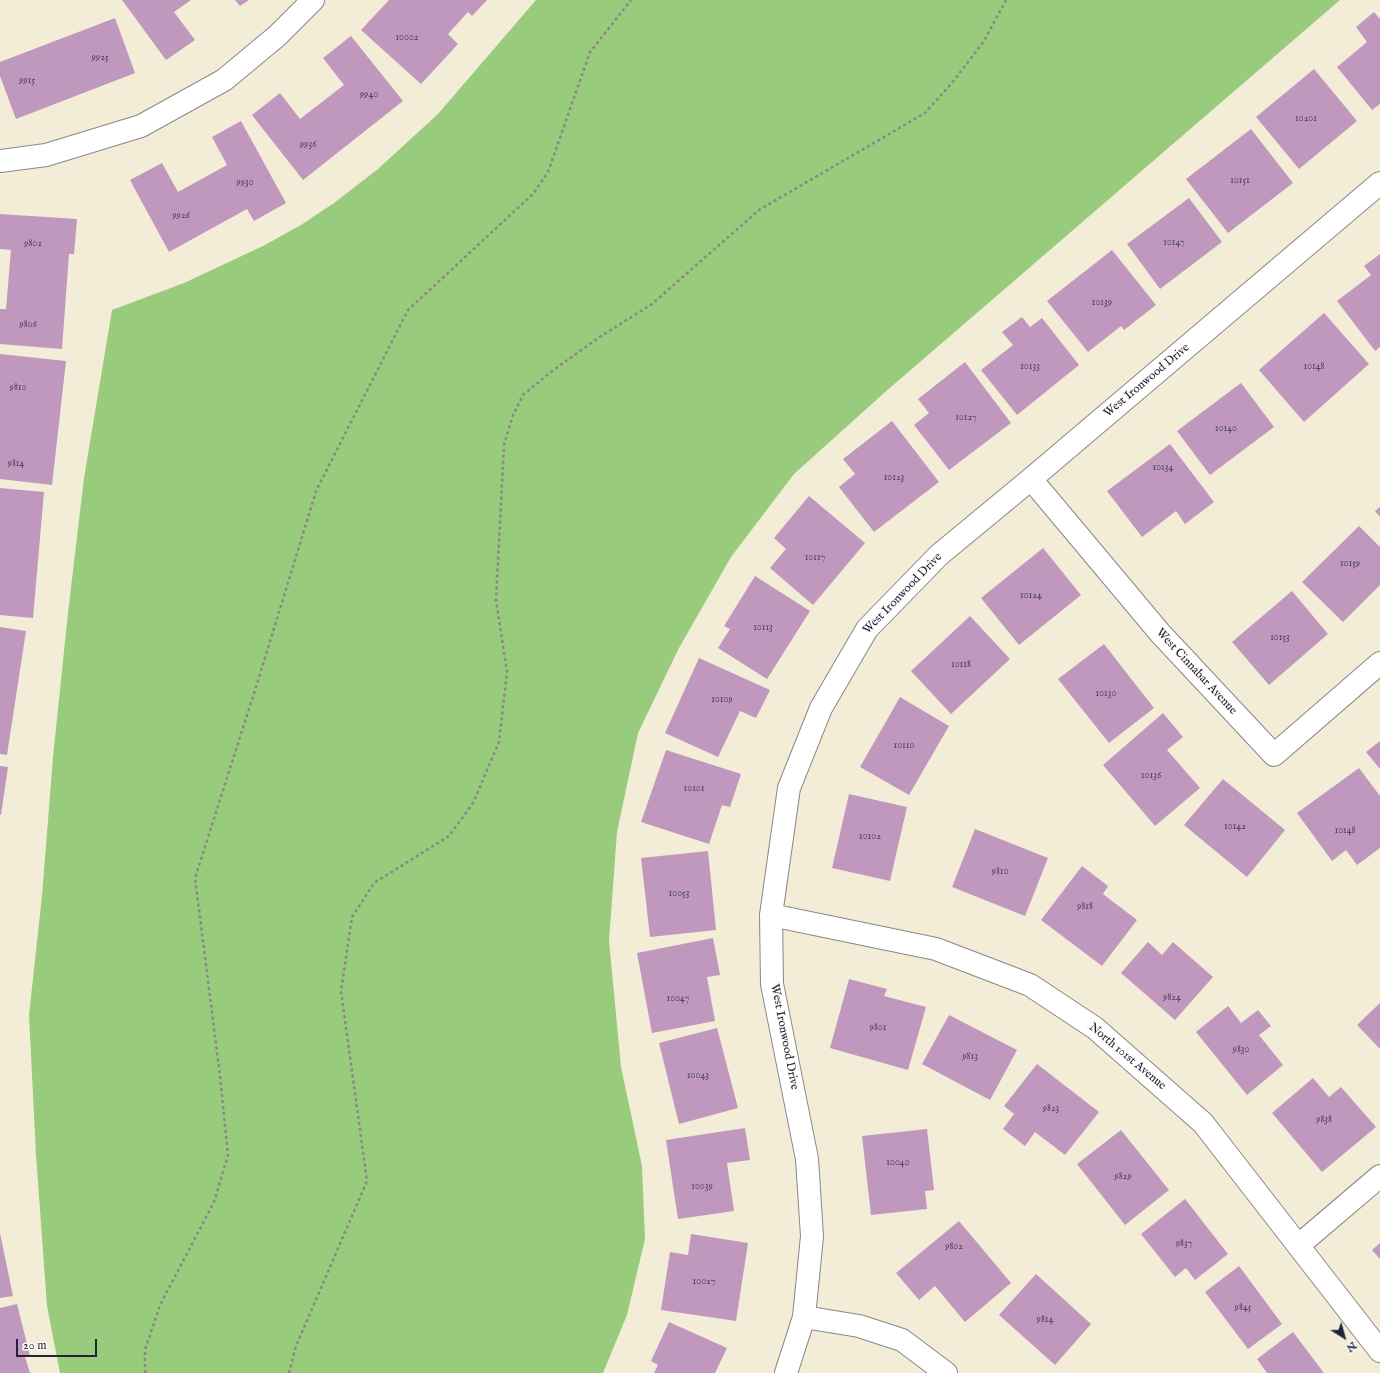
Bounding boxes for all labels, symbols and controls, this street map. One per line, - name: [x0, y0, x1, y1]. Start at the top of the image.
- house number: 10002: [395, 32, 419, 44]
- house number: 9925: [91, 52, 109, 64]
- house number: 9915: [19, 75, 35, 87]
- house number: 9940: [360, 89, 378, 101]
- house number: 10201: [1295, 113, 1317, 125]
- house number: 9936: [300, 139, 316, 151]
- house number: 10151: [1230, 175, 1250, 187]
- house number: 9930: [236, 177, 254, 189]
- house number: 9926: [172, 210, 190, 222]
- house number: 10147: [1163, 237, 1185, 249]
- house number: 9802: [24, 238, 42, 250]
- house number: 10139: [1092, 297, 1112, 309]
- house number: 9806: [19, 319, 37, 331]
- street label: West Ironwood Drive: [1101, 341, 1193, 421]
- house number: 10133: [1020, 361, 1040, 373]
- house number: 10148: [1303, 361, 1325, 373]
- house number: 9810: [10, 382, 26, 394]
- house number: 10127: [955, 412, 977, 424]
- house number: 10140: [1215, 423, 1237, 435]
- house number: 9814: [8, 458, 24, 470]
- house number: 10134: [1153, 462, 1173, 474]
- house number: 10123: [884, 472, 904, 484]
- street label: West Ironwood Drive: [861, 550, 945, 638]
- house number: 10117: [805, 552, 825, 564]
- house number: 10159: [1340, 558, 1360, 570]
- house number: 10124: [1020, 590, 1042, 602]
- house number: 10113: [753, 622, 773, 634]
- street label: West Cinnabar Avenue: [1152, 626, 1240, 718]
- house number: 10153: [1270, 632, 1290, 644]
- house number: 10118: [951, 659, 971, 671]
- house number: 10130: [1096, 688, 1116, 700]
- house number: 10109: [711, 694, 733, 706]
- house number: 10110: [894, 740, 914, 752]
- house number: 10136: [1141, 770, 1161, 782]
- house number: 10101: [684, 783, 704, 795]
- house number: 10142: [1224, 821, 1246, 833]
- house number: 10148: [1334, 825, 1356, 837]
- house number: 10102: [859, 831, 881, 843]
- house number: 9810: [992, 866, 1008, 878]
- house number: 10053: [669, 888, 689, 900]
- house number: 9818: [1077, 901, 1093, 913]
- street label: West Ironwood Drive: [767, 983, 801, 1091]
- house number: 9824: [1163, 992, 1181, 1004]
- house number: 10047: [667, 993, 689, 1005]
- street label: North 101st Avenue: [1085, 1021, 1169, 1093]
- house number: 9801: [870, 1022, 886, 1034]
- house number: 9830: [1233, 1044, 1249, 1056]
- house number: 9813: [962, 1051, 978, 1063]
- house number: 10043: [687, 1070, 709, 1082]
- house number: 9823: [1043, 1103, 1059, 1115]
- house number: 9838: [1316, 1114, 1332, 1126]
- house number: 10040: [886, 1157, 910, 1169]
- house number: 9829: [1114, 1171, 1132, 1183]
- house number: 10039: [691, 1181, 713, 1193]
- house number: 9837: [1176, 1238, 1192, 1250]
- house number: 9802: [945, 1241, 963, 1253]
- house number: 10027: [693, 1276, 715, 1288]
- house number: 9845: [1235, 1302, 1251, 1314]
- house number: 9814: [1037, 1314, 1053, 1326]
- north arrow: [1324, 1317, 1364, 1357]
- scale bar: [18, 1331, 99, 1357]
- text: 20 m: [23, 1338, 46, 1353]
- text: N: [1343, 1338, 1359, 1355]

